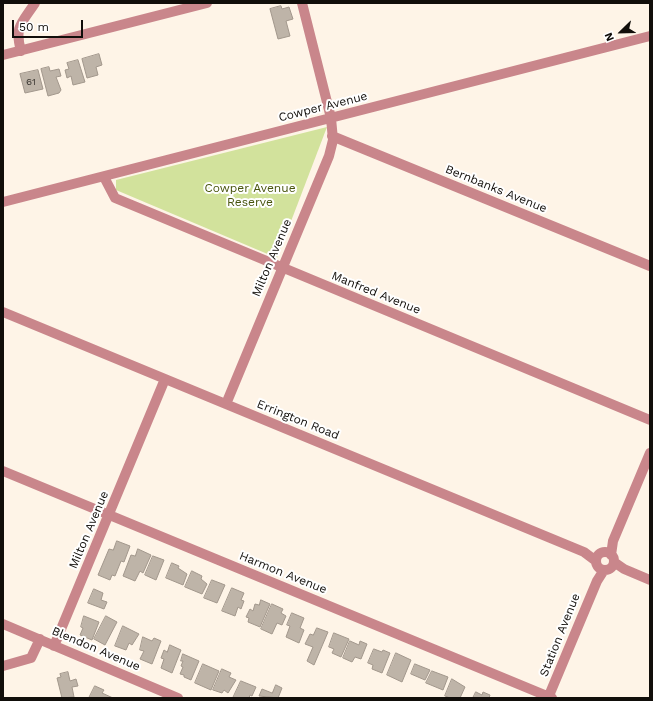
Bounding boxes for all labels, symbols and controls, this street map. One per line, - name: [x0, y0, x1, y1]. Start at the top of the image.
- scale bar: [14, 12, 85, 38]
- north arrow: [601, 12, 641, 52]
- text: 50 m: [19, 20, 49, 34]
- text: N: [602, 31, 617, 43]
- house number: 61: [26, 76, 36, 88]
- street label: Cowper Avenue: [277, 89, 369, 125]
- street label: Bernbanks Avenue: [443, 162, 549, 216]
- park label: Cowper Avenue Reserve: [204, 181, 296, 209]
- street label: Milton Avenue: [249, 217, 295, 299]
- street label: Manfred Avenue: [329, 269, 423, 317]
- street label: Errington Road: [255, 397, 341, 443]
- street label: Milton Avenue: [66, 489, 112, 571]
- street label: Harmon Avenue: [237, 549, 329, 597]
- street label: Station Avenue: [537, 591, 583, 679]
- street label: Blendon Avenue: [50, 624, 142, 674]

